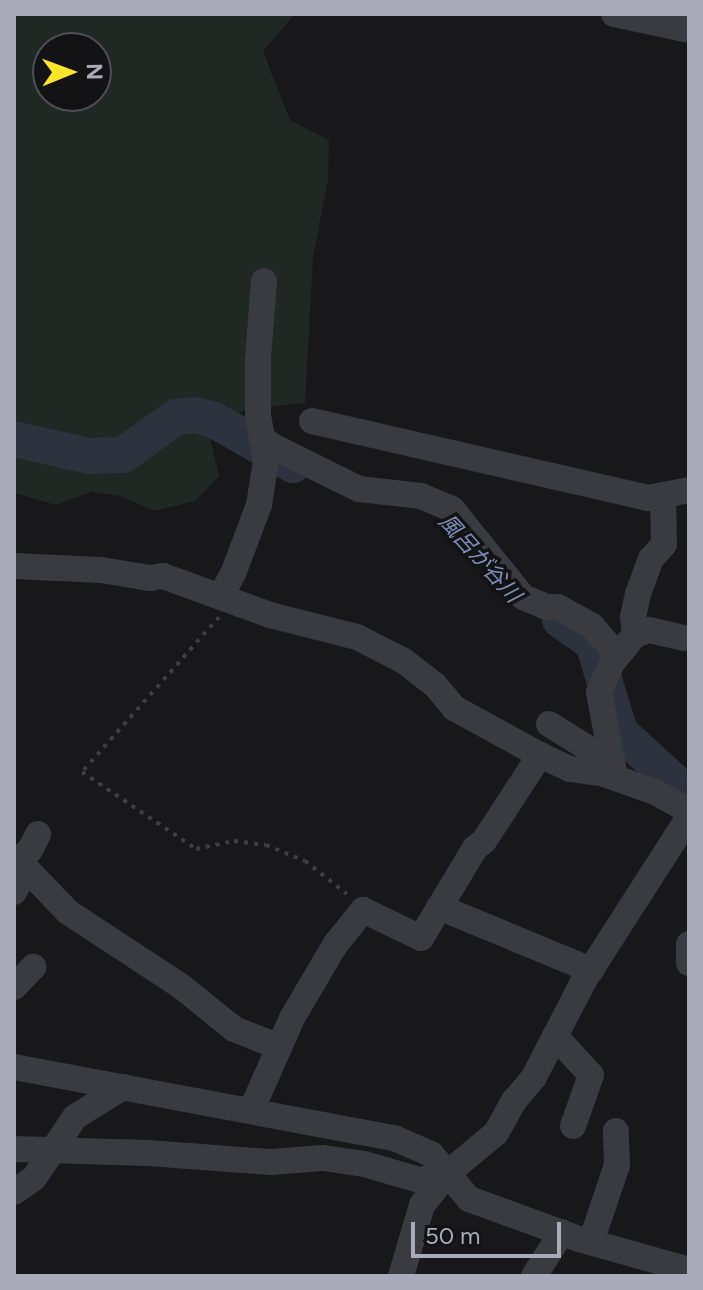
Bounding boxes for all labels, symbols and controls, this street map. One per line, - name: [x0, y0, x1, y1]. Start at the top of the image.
- north arrow: [32, 32, 112, 112]
- text: N: [81, 63, 108, 80]
- water label: 風呂が谷川: [433, 508, 527, 608]
- scale bar: [415, 1206, 565, 1256]
- text: 50 m: [425, 1221, 481, 1250]

